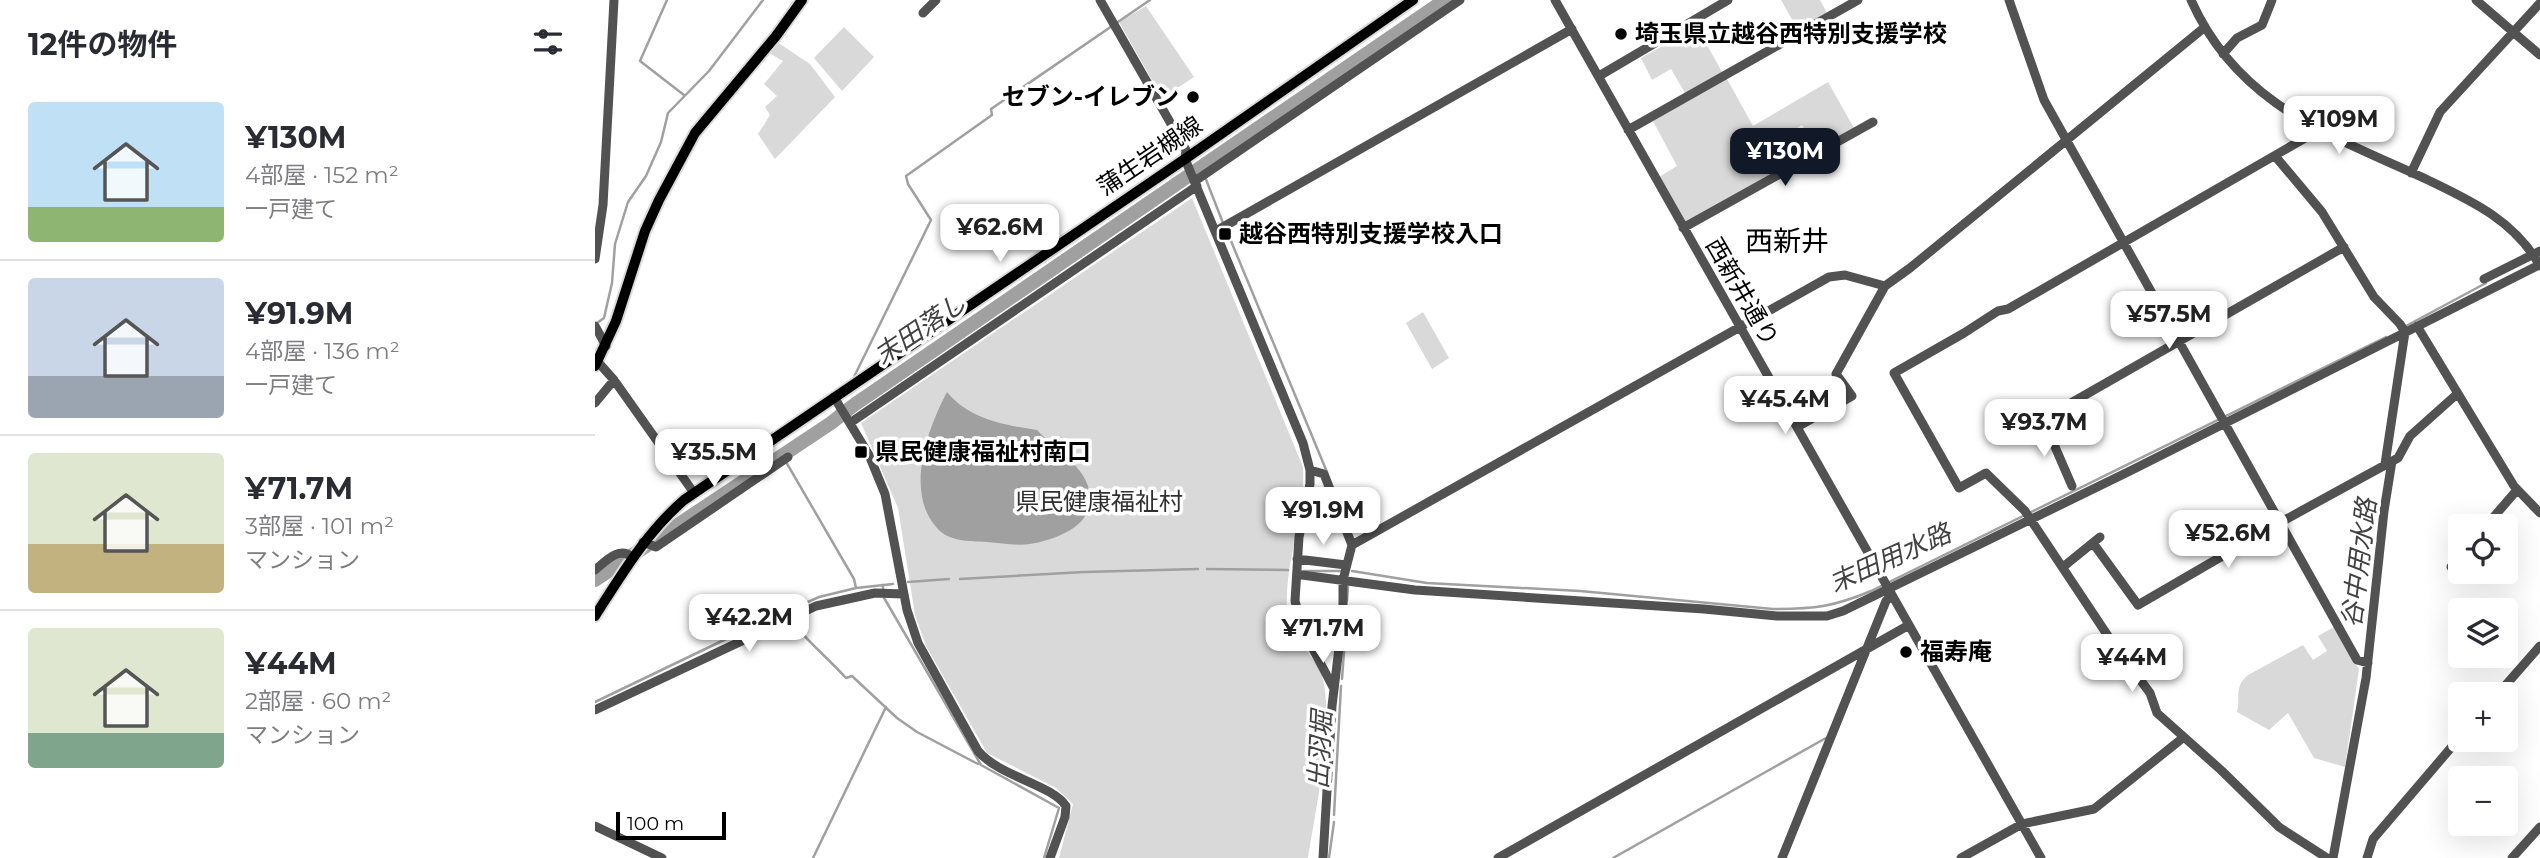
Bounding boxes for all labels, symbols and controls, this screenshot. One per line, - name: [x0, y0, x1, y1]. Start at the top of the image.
- place label: 埼玉県立越谷西特別支援学校: [1635, 19, 1947, 48]
- icon: filters: [529, 23, 567, 61]
- text: 12件の物件: [28, 26, 177, 63]
- marker: 埼玉県立越谷西特別支援学校: [1613, 26, 1629, 42]
- place label: セブン-イレブン: [1002, 82, 1179, 111]
- marker: セブン-イレブン: [1185, 89, 1201, 105]
- pin: ¥109M: [2290, 96, 2388, 156]
- text: ¥109M: [2300, 105, 2378, 133]
- street label: 蒲生岩槻線: [1092, 110, 1208, 201]
- text: ¥130M: [245, 119, 347, 156]
- pin: ¥130M: [1736, 128, 1834, 188]
- icon: home: [84, 130, 168, 214]
- text: ¥130M: [1746, 137, 1824, 165]
- text: 4部屋 · 152 m²: [245, 161, 399, 189]
- text: 一戸建て: [245, 195, 337, 223]
- pin: ¥62.6M: [943, 204, 1057, 264]
- text: ¥62.6M: [956, 213, 1044, 241]
- place label: 越谷西特別支援学校入口: [1239, 219, 1503, 248]
- district label: 西新井: [1745, 224, 1829, 258]
- marker: 越谷西特別支援学校入口: [1217, 226, 1233, 242]
- street label: 西新井通り: [1700, 233, 1785, 351]
- water label: 末田落し: [868, 287, 972, 371]
- pin: ¥57.5M: [2112, 292, 2226, 351]
- text: ¥91.9M: [245, 295, 353, 332]
- text: ¥57.5M: [2126, 300, 2212, 328]
- icon: home: [84, 306, 168, 390]
- text: 4部屋 · 136 m²: [245, 337, 400, 365]
- text: 一戸建て: [245, 371, 337, 399]
- pin: ¥45.4M: [1728, 376, 1842, 436]
- text: ¥45.4M: [1740, 385, 1830, 413]
- pin: ¥93.7M: [1987, 400, 2101, 459]
- text: ¥93.7M: [2001, 408, 2087, 436]
- pin: ¥35.5M: [657, 430, 771, 489]
- place label: 県民健康福祉村南口: [875, 437, 1091, 466]
- text: ¥35.5M: [671, 438, 757, 466]
- marker: 県民健康福祉村南口: [853, 444, 869, 460]
- text: ¥71.7M: [245, 470, 353, 507]
- icon: home: [84, 481, 168, 565]
- park label: 県民健康福祉村: [1015, 487, 1183, 516]
- pin: ¥91.9M: [1266, 488, 1380, 547]
- water label: 谷中用水路: [2335, 495, 2383, 629]
- text: ¥91.9M: [1281, 496, 1365, 524]
- pin: ¥52.6M: [2171, 510, 2285, 570]
- text: 3部屋 · 101 m²: [245, 512, 394, 540]
- map controls: [2448, 514, 2518, 836]
- button: locate: [2448, 514, 2518, 584]
- water label: 末田用水路: [1824, 516, 1958, 599]
- text: ¥52.6M: [2185, 519, 2271, 547]
- text: マンション: [245, 546, 360, 574]
- pin: ¥42.2M: [692, 594, 806, 654]
- button: layers: [2448, 598, 2518, 668]
- text: ¥42.2M: [705, 603, 793, 631]
- pin: ¥71.7M: [1266, 606, 1380, 665]
- text: ¥71.7M: [1282, 614, 1364, 642]
- pin: ¥44M: [2091, 634, 2173, 694]
- place label: 福寿庵: [1920, 637, 1992, 666]
- text: ¥44M: [2097, 643, 2167, 671]
- marker: 福寿庵: [1898, 644, 1914, 660]
- text: ¥44M: [245, 645, 337, 682]
- icon: home: [84, 656, 168, 740]
- button: +: [2448, 682, 2518, 752]
- text: 2部屋 · 60 m²: [245, 687, 391, 715]
- water label: 出羽堀: [1302, 706, 1338, 790]
- text: マンション: [245, 721, 360, 749]
- button: −: [2448, 766, 2518, 836]
- scale bar: [616, 809, 726, 841]
- text: 100 m: [627, 812, 684, 835]

